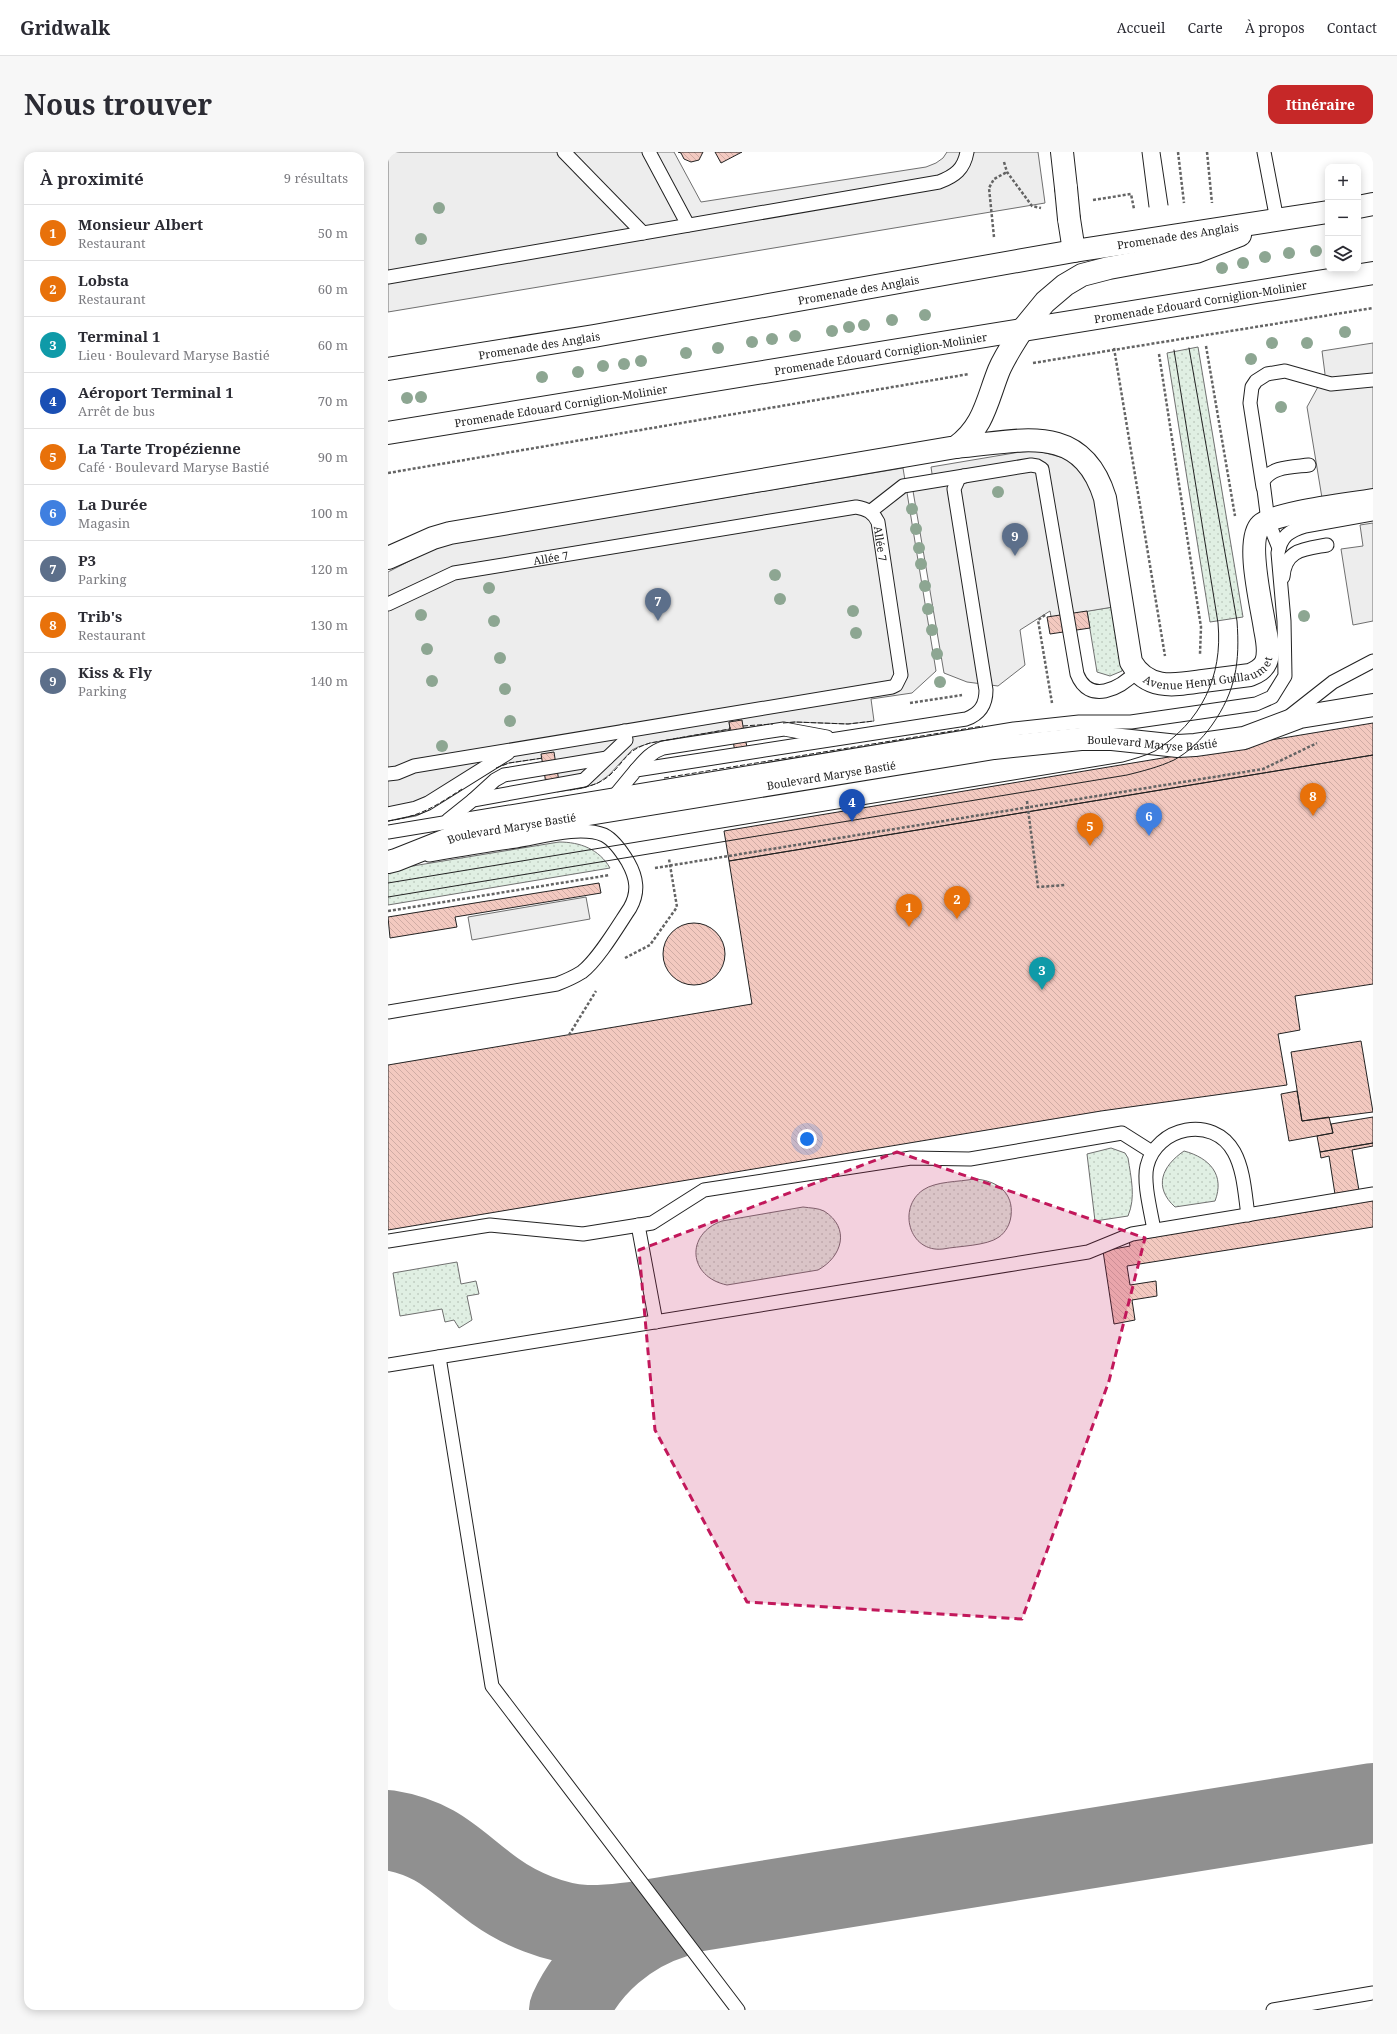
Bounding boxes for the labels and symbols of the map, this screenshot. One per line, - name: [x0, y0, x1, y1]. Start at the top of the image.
- street label: Promenade des Anglais: [1116, 218, 1240, 252]
- street label: Promenade des Anglais: [797, 271, 920, 307]
- street label: Promenade Edouard Corniglion-Molinier: [1093, 276, 1309, 326]
- street label: Promenade des Anglais: [477, 328, 601, 362]
- street label: Promenade Edouard Corniglion-Molinier: [773, 328, 989, 378]
- street label: Promenade Edouard Corniglion-Molinier: [453, 380, 669, 430]
- pin: 9: [1002, 523, 1028, 556]
- street label: Allée 7: [871, 525, 891, 562]
- street label: Allée 7: [532, 547, 569, 567]
- pin: 7: [645, 588, 671, 621]
- street label: Avenue Henri Guillaumet: [1141, 655, 1275, 692]
- street label: Boulevard Maryse Bastié: [1087, 731, 1218, 754]
- street label: Boulevard Maryse Bastié: [765, 757, 897, 792]
- pin: 8: [1300, 783, 1326, 816]
- pin: 4: [839, 789, 865, 822]
- pin: 6: [1136, 803, 1162, 836]
- street label: Boulevard Maryse Bastié: [445, 809, 577, 847]
- pin: 5: [1077, 813, 1103, 846]
- pin: 2: [944, 886, 970, 919]
- pin: 1: [896, 894, 922, 927]
- pin: 3: [1029, 957, 1055, 990]
- your location: [797, 1129, 817, 1149]

